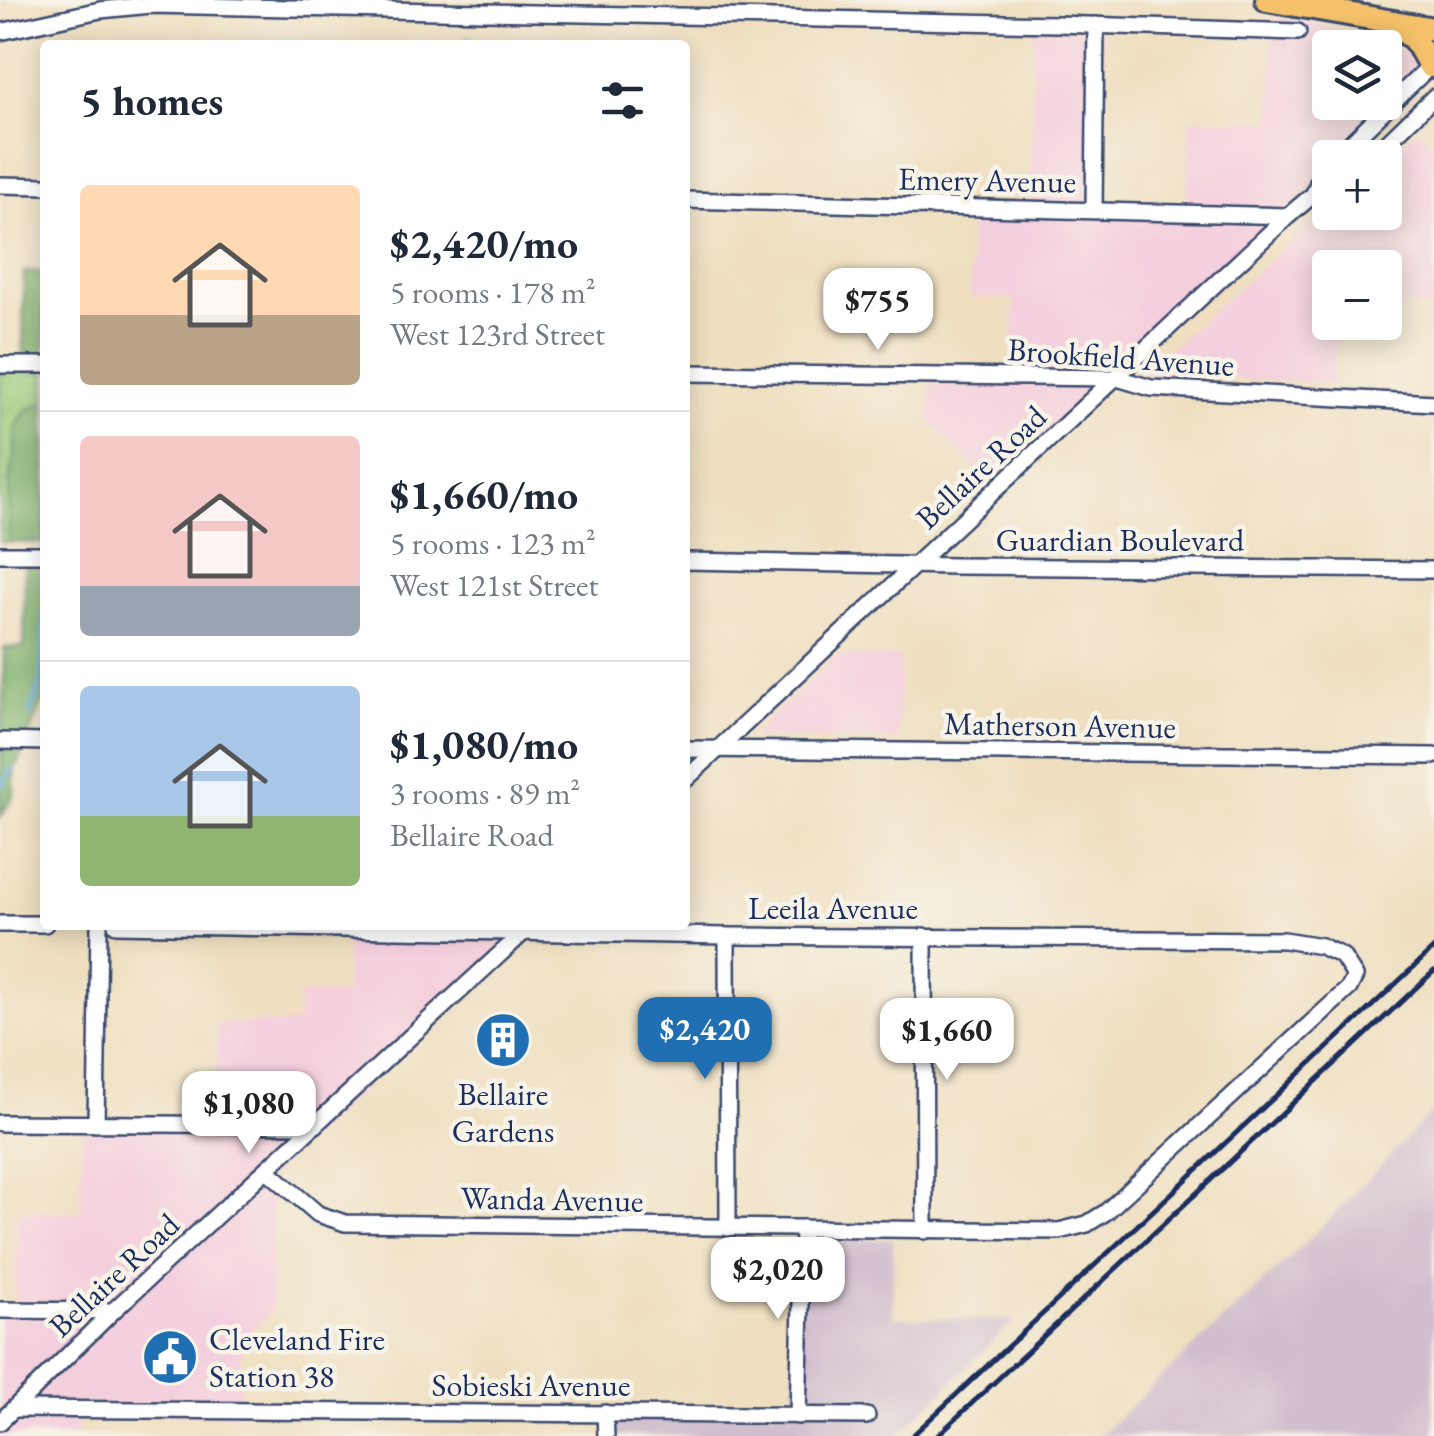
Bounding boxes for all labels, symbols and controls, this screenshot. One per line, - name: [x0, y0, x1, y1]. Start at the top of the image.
- map controls: [1312, 30, 1402, 340]
- button: layers: [1312, 30, 1402, 120]
- text: 5 homes: [80, 73, 223, 128]
- icon: filters: [595, 73, 650, 128]
- button: +: [1312, 140, 1402, 230]
- street label: Emery Avenue: [897, 157, 1077, 203]
- text: $2,420/mo: [390, 216, 578, 271]
- icon: home: [160, 225, 280, 345]
- button: −: [1312, 250, 1402, 340]
- pin: $755: [819, 268, 937, 353]
- text: 5 rooms · 178 m²: [390, 271, 596, 313]
- text: $755: [845, 279, 911, 321]
- text: West 123rd Street: [390, 313, 605, 355]
- street label: Brookfield Avenue: [1006, 328, 1236, 386]
- street label: Bellaire Road: [907, 395, 1056, 538]
- text: $1,660/mo: [390, 467, 578, 522]
- icon: home: [160, 476, 280, 596]
- street label: Guardian Boulevard: [996, 519, 1245, 561]
- text: 5 rooms · 123 m²: [390, 522, 596, 564]
- text: West 121st Street: [390, 564, 599, 606]
- street label: Matherson Avenue: [944, 702, 1176, 748]
- text: $1,080/mo: [390, 717, 578, 772]
- icon: home: [160, 726, 280, 846]
- text: 3 rooms · 89 m²: [390, 772, 580, 814]
- text: Bellaire Road: [390, 814, 554, 856]
- street label: Leeila Avenue: [748, 887, 918, 929]
- pin: $2,420: [624, 997, 786, 1082]
- pin: $1,660: [866, 998, 1028, 1083]
- text: $2,420: [660, 1008, 750, 1050]
- text: $1,660: [902, 1009, 992, 1051]
- building icon: Bellaire Gardens: [473, 1010, 533, 1070]
- pin: $1,080: [168, 1071, 330, 1156]
- place label: Bellaire Gardens: [452, 1073, 554, 1152]
- text: $1,080: [204, 1082, 294, 1124]
- street label: Wanda Avenue: [460, 1176, 644, 1222]
- street label: Bellaire Road: [40, 1203, 189, 1346]
- pin: $2,020: [697, 1237, 859, 1322]
- text: $2,020: [733, 1248, 823, 1290]
- place label: Cleveland Fire Station 38: [209, 1318, 385, 1397]
- public building icon: Cleveland Fire Station 38: [140, 1327, 200, 1387]
- street label: Sobieski Avenue: [432, 1364, 630, 1406]

